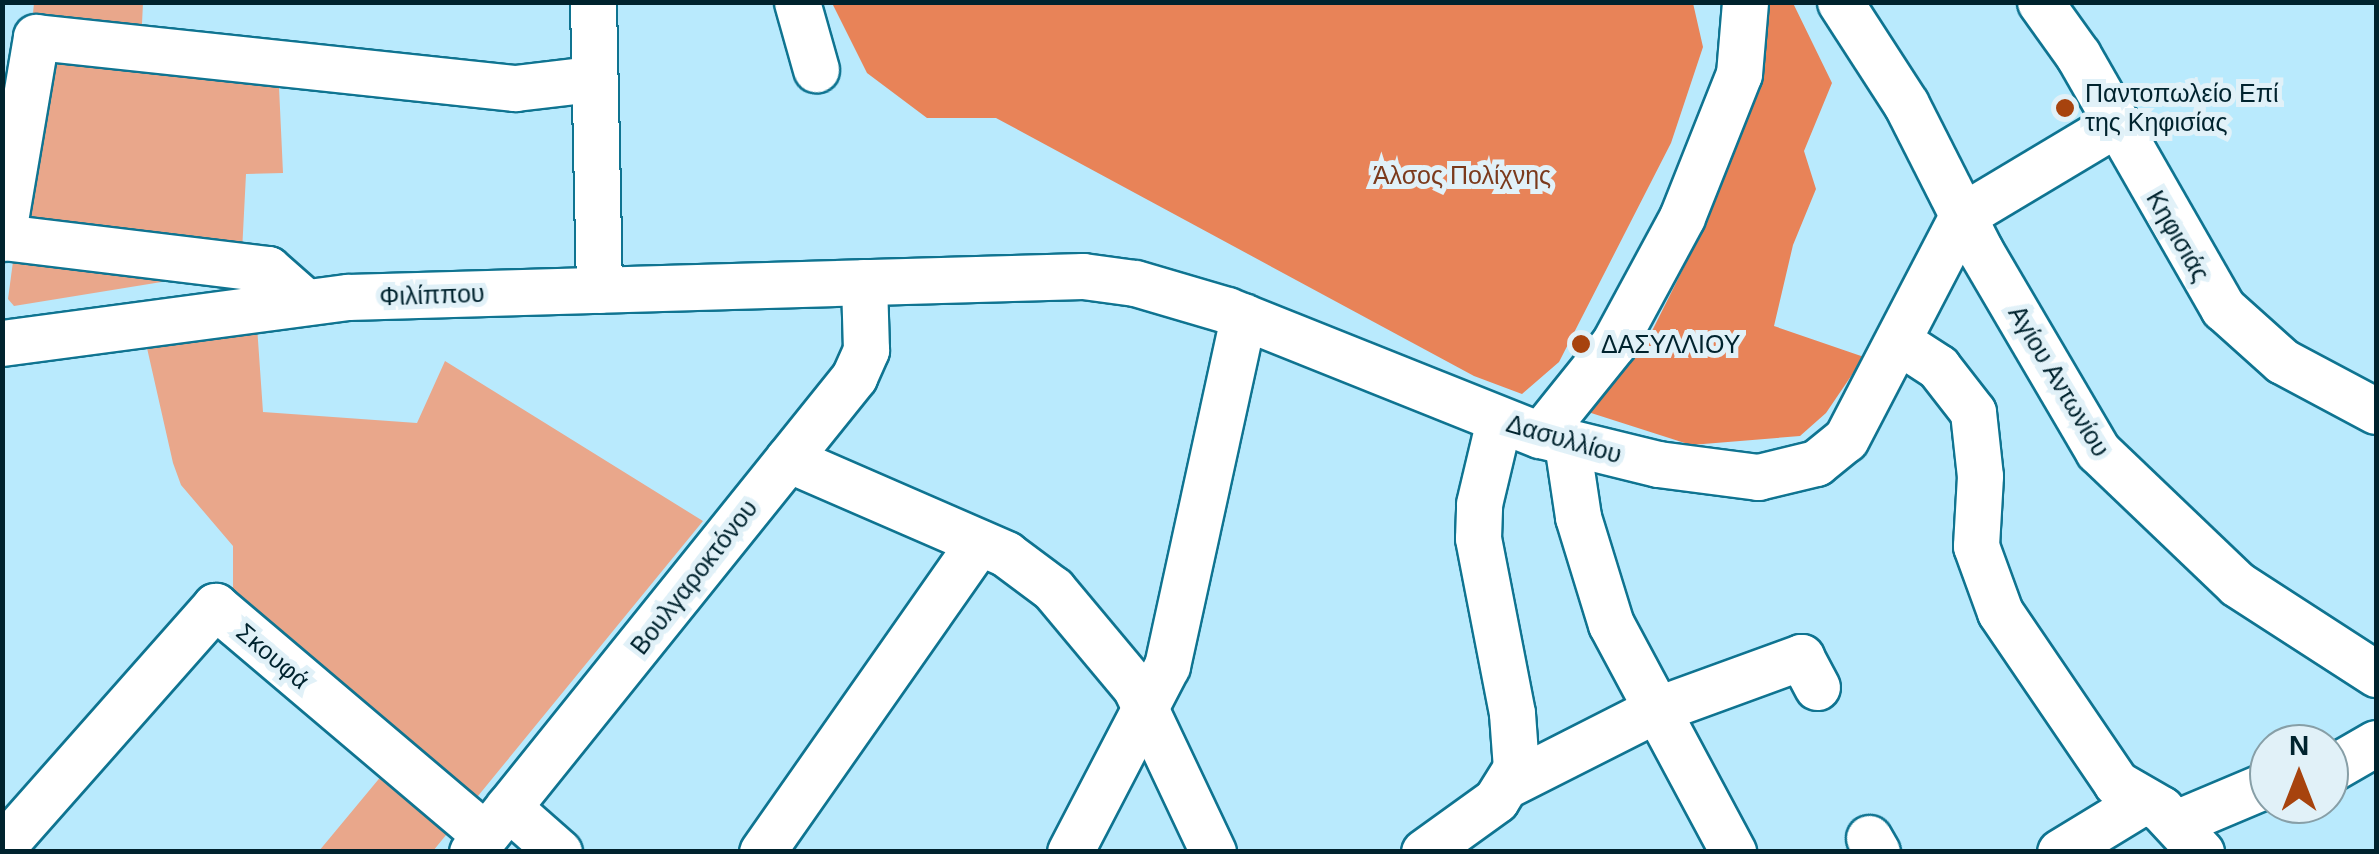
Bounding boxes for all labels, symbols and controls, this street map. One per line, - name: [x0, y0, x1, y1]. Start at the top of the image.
- place label: Παντοπωλείο Επί της Κηφισίας: [2085, 79, 2279, 138]
- marker: Παντοπωλείο Επί της Κηφισίας: [2054, 97, 2076, 119]
- park label: Άλσος Πολίχνης: [1373, 160, 1551, 190]
- street label: Κηφισιάς: [2140, 185, 2216, 287]
- street label: Φιλίππου: [379, 278, 485, 312]
- street label: Αγίου Αντωνίου: [2002, 299, 2116, 463]
- place label: ΔΑΣΥΛΛΙΟΥ: [1601, 329, 1740, 359]
- marker: ΔΑΣΥΛΛΙΟΥ: [1570, 333, 1592, 355]
- street label: Δασυλλίου: [1503, 408, 1625, 470]
- street label: Βουλγαροκτόνου: [624, 494, 764, 660]
- street label: Σκουφά: [230, 617, 316, 695]
- north arrow: [2249, 724, 2349, 824]
- text: N: [2289, 730, 2309, 761]

